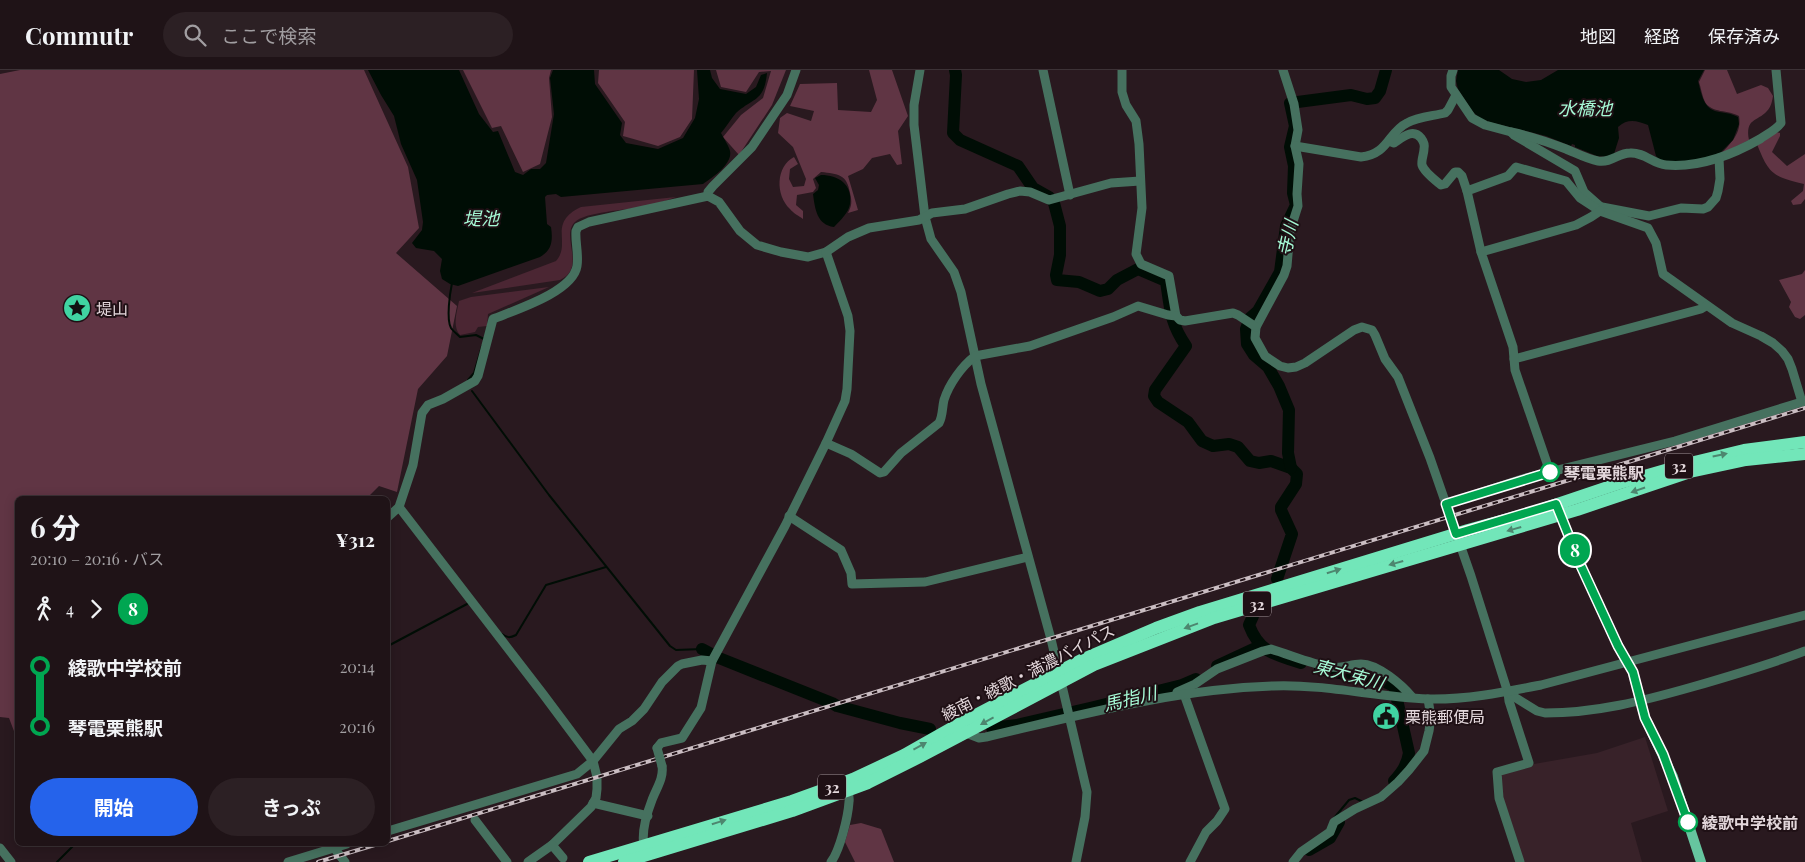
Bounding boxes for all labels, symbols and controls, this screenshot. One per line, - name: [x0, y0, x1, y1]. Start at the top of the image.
- search box: [163, 12, 513, 57]
- text: Commutr: [25, 19, 133, 51]
- icon: search: [181, 21, 209, 49]
- text: ここで検索: [221, 22, 316, 48]
- text: 地図: [1580, 24, 1616, 48]
- text: 経路: [1644, 24, 1680, 48]
- text: 保存済み: [1708, 24, 1780, 48]
- water label: 水橋池: [1558, 96, 1614, 120]
- water label: 堤池: [463, 206, 501, 230]
- water label: 寺川: [1271, 216, 1303, 258]
- place icon: 堤山: [62, 293, 92, 323]
- place label: 堤山: [96, 298, 128, 319]
- one-way arrow: [1713, 451, 1728, 459]
- road number: 32: [1665, 454, 1693, 478]
- marker: 琴電栗熊駅: [1540, 462, 1560, 482]
- place label: 琴電栗熊駅: [1564, 462, 1644, 483]
- one-way arrow: [1631, 487, 1646, 494]
- text: 6 分: [30, 508, 80, 545]
- one-way arrow: [1506, 525, 1522, 533]
- text: ¥312: [336, 526, 375, 552]
- line badge: 8: [1559, 534, 1591, 566]
- text: 8: [1570, 538, 1580, 562]
- text: 20:10 – 20:16 · バス: [30, 548, 164, 569]
- one-way arrow: [1389, 560, 1404, 568]
- one-way arrow: [1327, 567, 1342, 574]
- road number: 32: [1243, 592, 1271, 616]
- icon: walk: [30, 595, 58, 623]
- icon: forward: [82, 595, 110, 623]
- text: 8: [128, 597, 138, 621]
- text: 4: [66, 598, 74, 619]
- street label: 綾南・綾歌・満濃バイパス: [938, 619, 1118, 725]
- one-way arrow: [1183, 622, 1198, 630]
- water label: 東大束川: [1311, 653, 1389, 695]
- text: 綾歌中学校前: [68, 654, 182, 680]
- text: 20:14: [340, 656, 375, 677]
- water label: 馬指川: [1101, 680, 1161, 716]
- public building icon: 栗熊郵便局: [1371, 701, 1401, 731]
- place label: 栗熊郵便局: [1405, 706, 1485, 727]
- text: 琴電栗熊駅: [68, 714, 163, 740]
- text: 20:16: [339, 716, 375, 737]
- one-way arrow: [980, 717, 994, 725]
- one-way arrow: [913, 741, 926, 750]
- road number: 32: [818, 774, 846, 800]
- button: 開始: [30, 778, 198, 836]
- button: きっぷ: [208, 778, 375, 836]
- marker: 綾歌中学校前: [1678, 812, 1698, 832]
- place label: 綾歌中学校前: [1702, 812, 1798, 833]
- one-way arrow: [712, 818, 727, 826]

